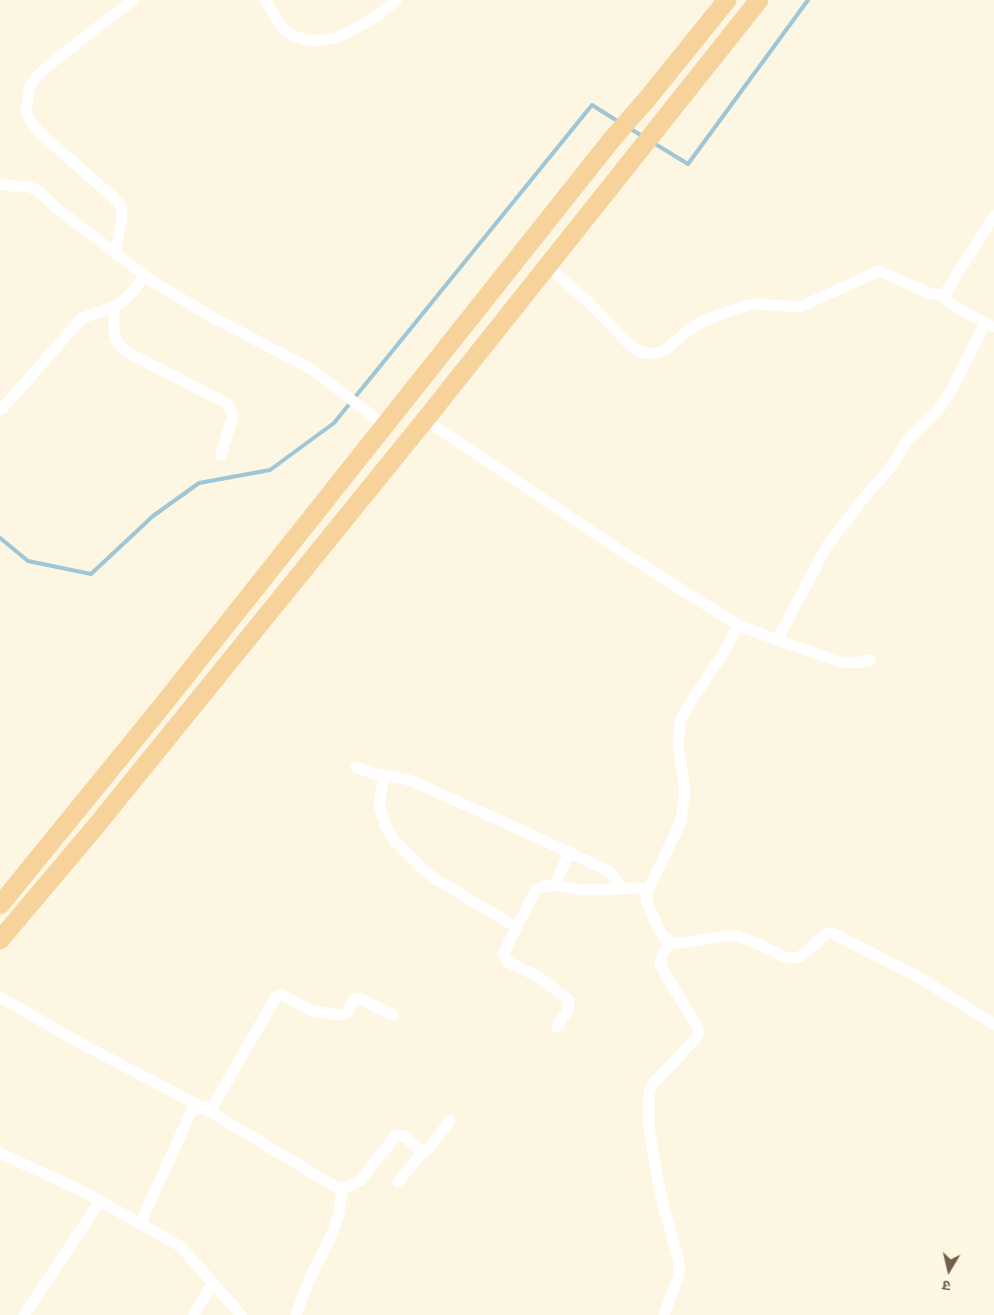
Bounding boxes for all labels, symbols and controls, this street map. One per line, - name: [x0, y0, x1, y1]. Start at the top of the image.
- north arrow: [924, 1245, 974, 1295]
- text: उ: [941, 1276, 952, 1294]

